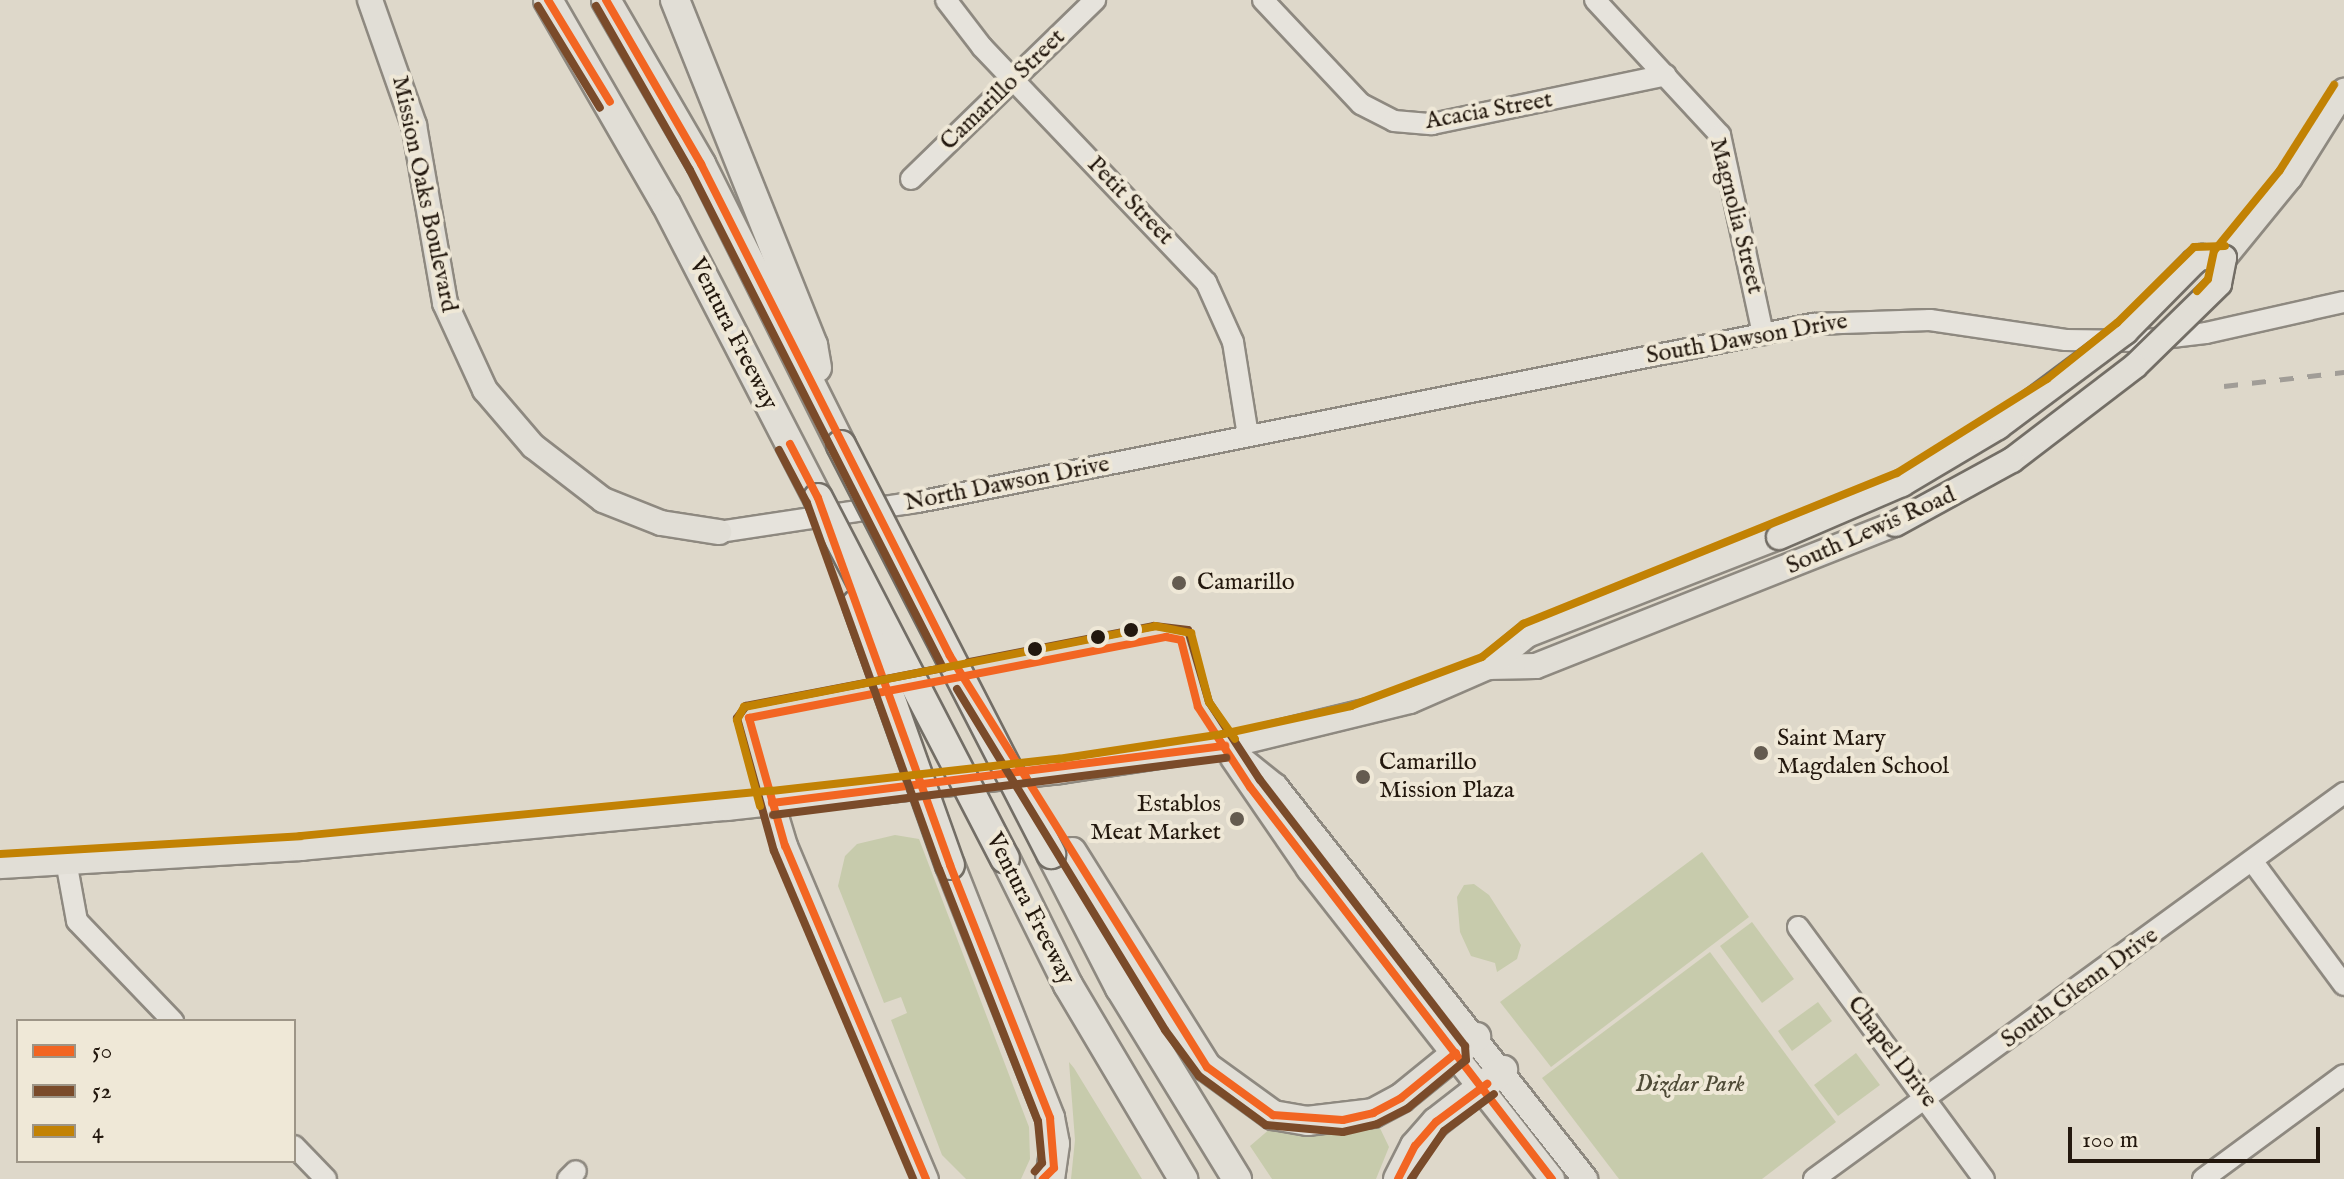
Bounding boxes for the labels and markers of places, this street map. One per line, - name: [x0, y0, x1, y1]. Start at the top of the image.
- place label: Camarillo: [1197, 569, 1295, 597]
- marker: Camarillo: [1168, 572, 1190, 594]
- unlabelled marker: [1123, 622, 1139, 638]
- unlabelled marker: [1090, 629, 1106, 645]
- unlabelled marker: [1027, 641, 1043, 657]
- place label: Saint Mary Magdalen School: [1777, 725, 1949, 781]
- marker: Saint Mary Magdalen School: [1752, 744, 1770, 762]
- place label: Camarillo Mission Plaza: [1379, 749, 1514, 805]
- marker: Camarillo Mission Plaza: [1354, 768, 1372, 786]
- place label: Establos Meat Market: [1090, 791, 1221, 847]
- marker: Establos Meat Market: [1228, 810, 1246, 828]

